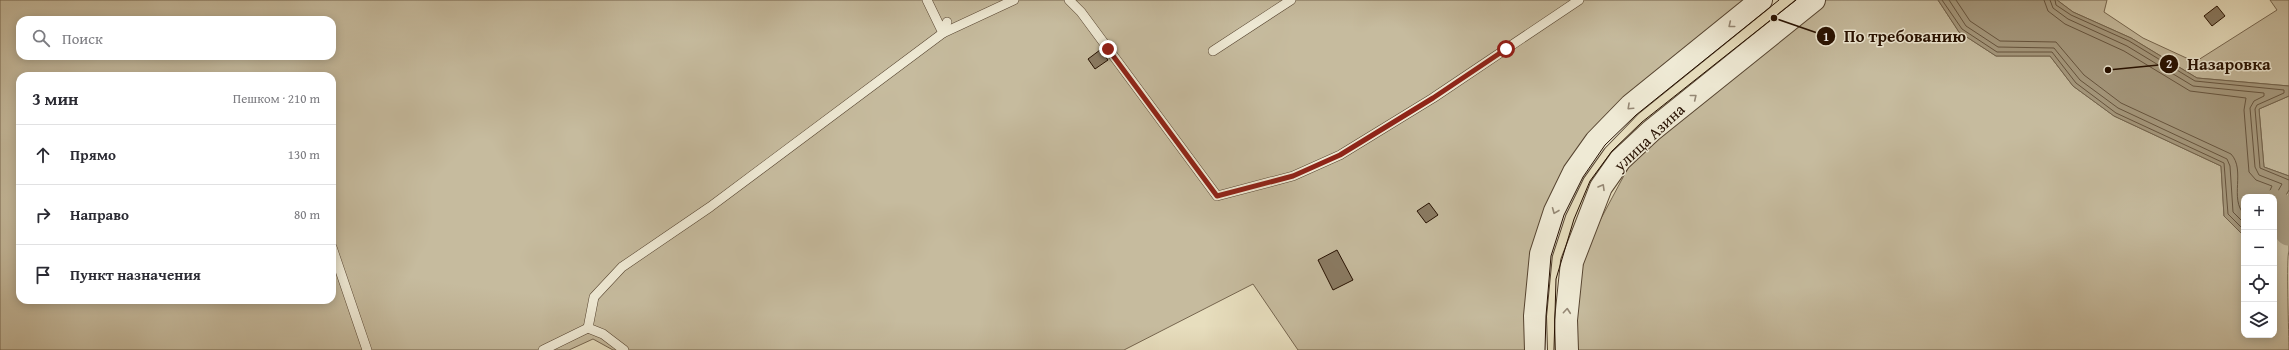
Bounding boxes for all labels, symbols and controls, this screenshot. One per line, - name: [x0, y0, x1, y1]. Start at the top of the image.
- search box: [16, 16, 336, 60]
- one-way arrow: [1728, 20, 1735, 27]
- callout: По требованию: [1816, 22, 1974, 51]
- text: По требованию: [1844, 23, 1966, 48]
- icon: search: [30, 27, 52, 49]
- text: Поиск: [62, 28, 103, 49]
- text: 1: [1823, 28, 1829, 45]
- route end: [1099, 40, 1117, 58]
- route start: [1497, 40, 1515, 58]
- callout: Назаровка: [2159, 49, 2278, 78]
- text: Назаровка: [2187, 51, 2271, 76]
- text: 2: [2166, 55, 2172, 72]
- text: 3 мин: [32, 86, 78, 111]
- text: Пешком · 210 m: [233, 89, 320, 108]
- one-way arrow: [1689, 94, 1696, 101]
- street label: улица Азина: [1607, 97, 1690, 177]
- one-way arrow: [1627, 102, 1635, 109]
- icon: ahead: [32, 144, 54, 166]
- text: Прямо: [70, 144, 116, 165]
- text: 130 m: [288, 145, 320, 164]
- one-way arrow: [1597, 184, 1604, 191]
- map controls: [2241, 194, 2277, 338]
- button: +: [2241, 194, 2277, 230]
- icon: right: [32, 204, 54, 226]
- text: Направо: [70, 204, 129, 225]
- text: 80 m: [294, 205, 320, 224]
- one-way arrow: [1552, 208, 1560, 215]
- button: −: [2241, 230, 2277, 266]
- icon: arrive: [32, 264, 54, 286]
- text: Пункт назначения: [70, 264, 201, 285]
- button: locate: [2241, 266, 2277, 302]
- button: layers: [2241, 302, 2277, 338]
- one-way arrow: [1562, 308, 1571, 314]

